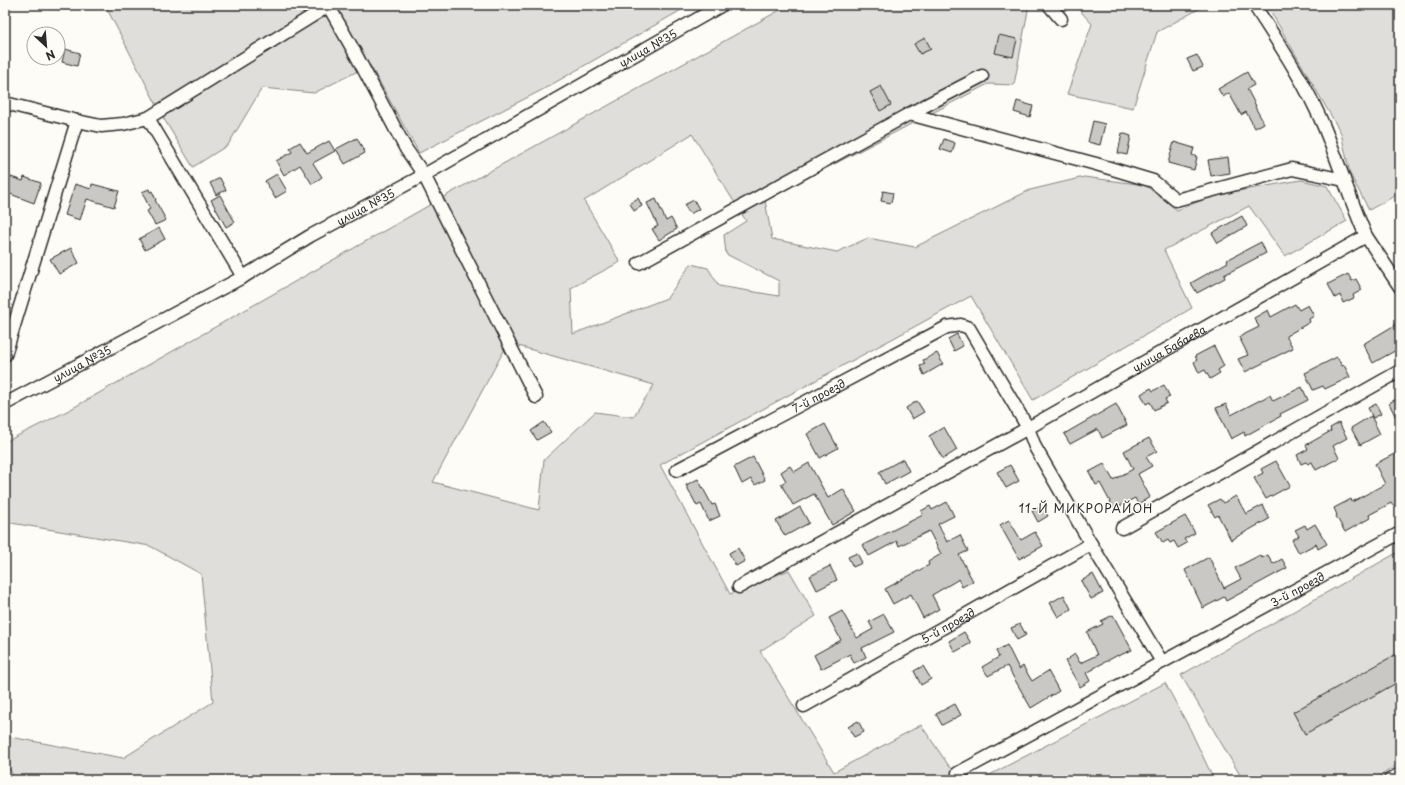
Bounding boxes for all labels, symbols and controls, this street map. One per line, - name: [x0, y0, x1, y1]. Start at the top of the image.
- street label: улица №35: [616, 24, 680, 71]
- north arrow: [26, 26, 66, 66]
- text: N: [43, 46, 58, 65]
- street label: улица №35: [333, 184, 397, 229]
- street label: улица Бабаева: [1129, 320, 1209, 376]
- street label: улица №35: [50, 341, 114, 386]
- street label: 7-й проезд: [789, 374, 848, 416]
- district label: 11-Й МИКРОРАЙОН: [1019, 499, 1153, 517]
- street label: 3-й проезд: [1267, 567, 1327, 610]
- street label: 5-й проезд: [918, 603, 978, 647]

